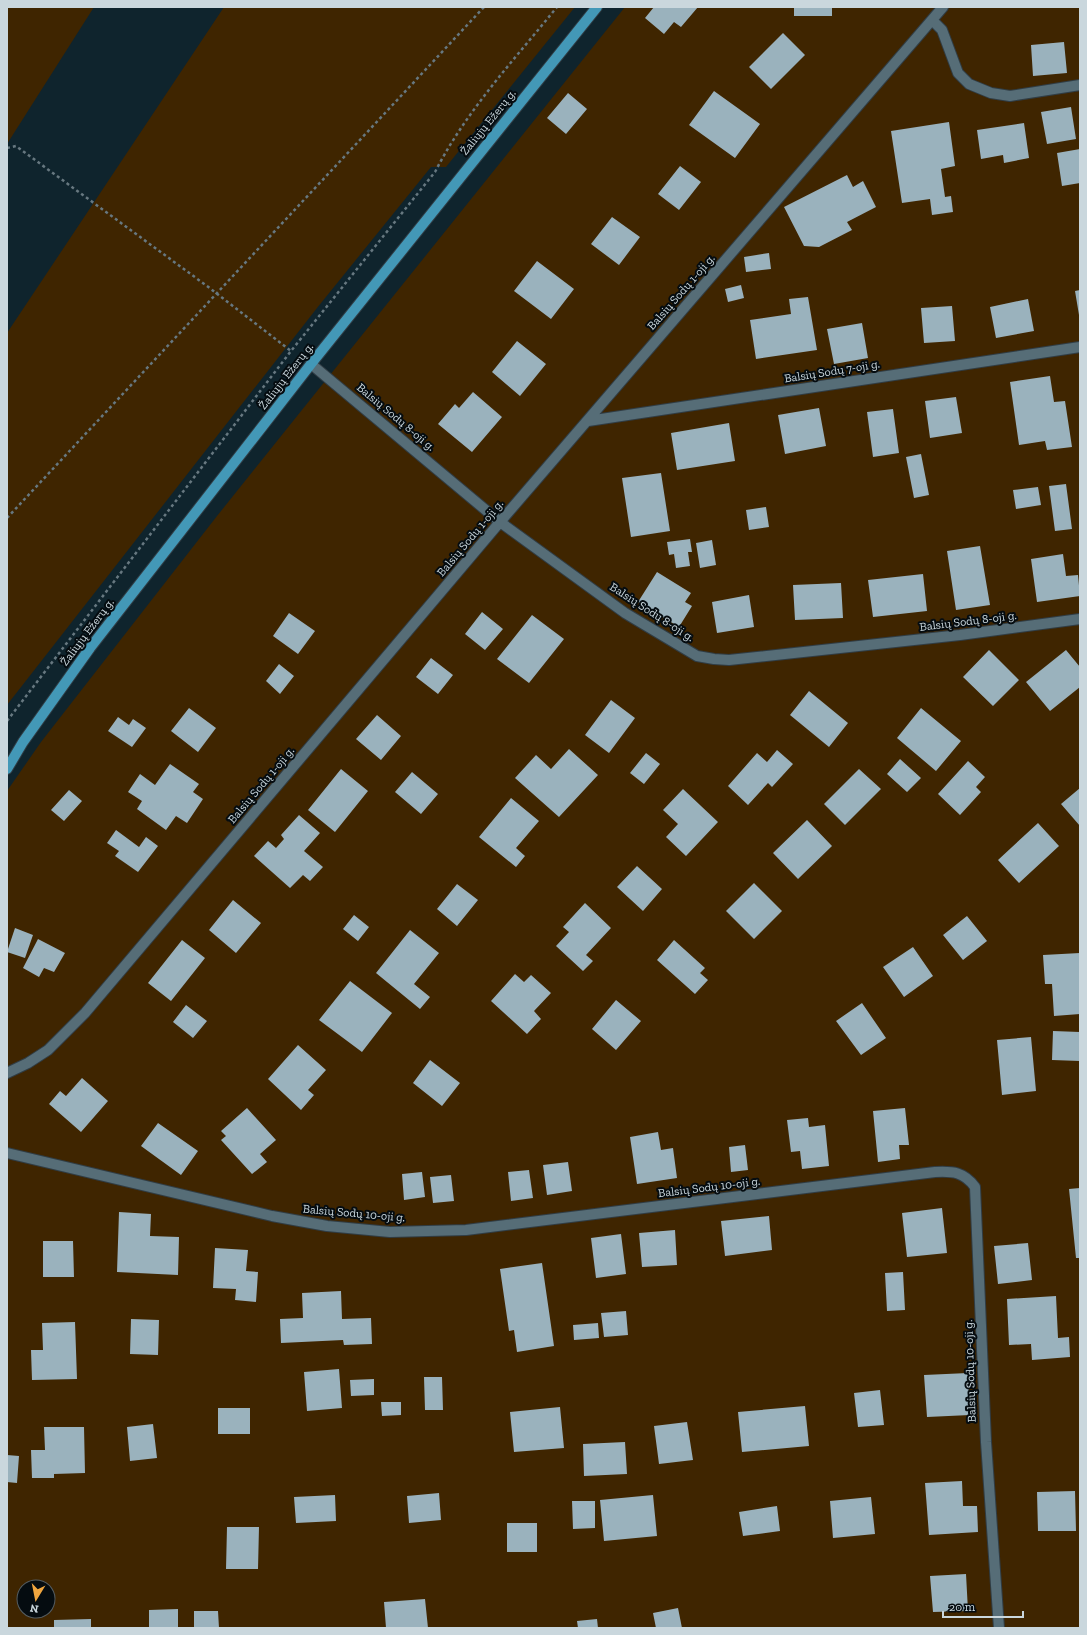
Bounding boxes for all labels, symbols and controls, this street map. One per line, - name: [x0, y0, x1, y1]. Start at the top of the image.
- street label: Žaliųjų Ežerų g.: [456, 86, 520, 158]
- street label: Balsių Sodų 1-oji g.: [644, 251, 718, 333]
- street label: Žaliųjų Ežerų g.: [255, 339, 317, 413]
- street label: Balsių Sodų 7-oji g.: [783, 357, 881, 386]
- street label: Balsių Sodų 8-oji g.: [353, 380, 438, 455]
- street label: Balsių Sodų 1-oji g.: [434, 497, 507, 580]
- street label: Balsių Sodų 8-oji g.: [607, 580, 697, 645]
- street label: Žaliųjų Ežerų g.: [56, 595, 118, 669]
- street label: Balsių Sodų 8-oji g.: [919, 608, 1017, 635]
- street label: Balsių Sodų 1-oji g.: [225, 744, 298, 827]
- street label: Balsių Sodų 10-oji g.: [657, 1174, 761, 1201]
- street label: Balsių Sodų 10-oji g.: [302, 1202, 406, 1225]
- street label: Balsių Sodų 10-oji g.: [961, 1319, 980, 1423]
- north arrow: [16, 1579, 56, 1619]
- scale bar: [943, 1593, 1023, 1619]
- text: 20 m: [949, 1600, 976, 1614]
- text: N: [28, 1601, 40, 1615]

